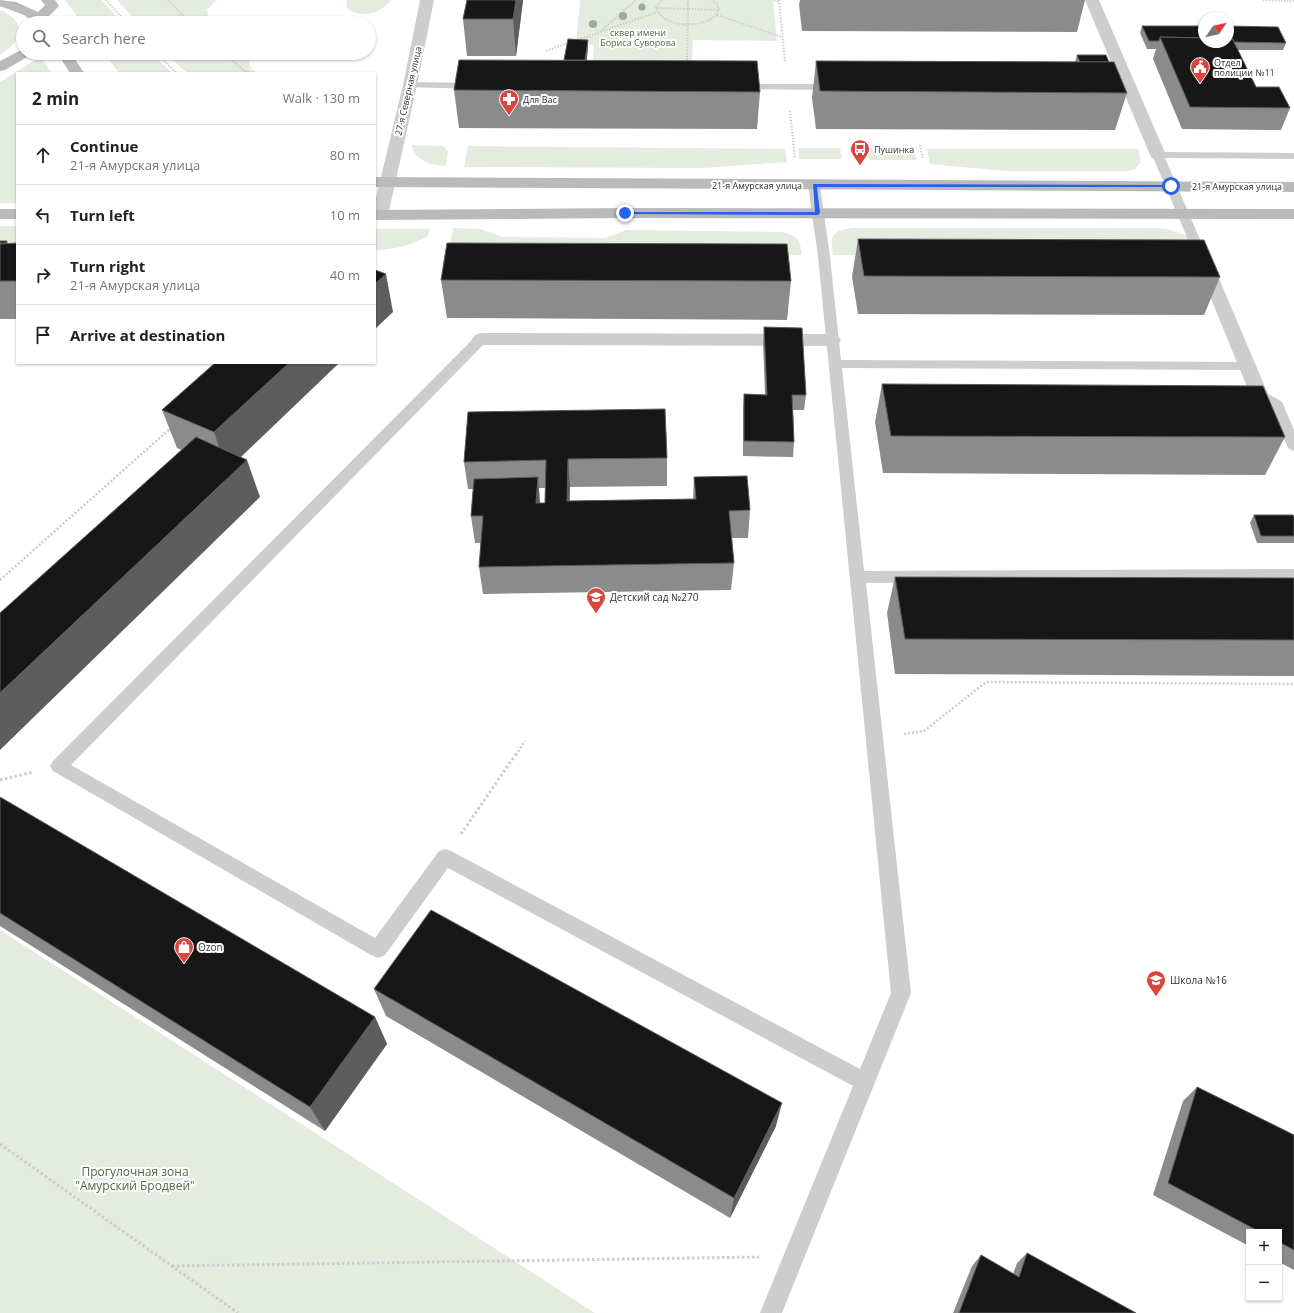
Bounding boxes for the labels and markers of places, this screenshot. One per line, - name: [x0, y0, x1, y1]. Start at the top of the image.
- public building icon: Отдел полиции №11: [1189, 56, 1211, 84]
- place label: Отдел полиции №11: [1214, 56, 1275, 79]
- pharmacy icon: Для Вас: [498, 88, 520, 116]
- place label: Для Вас: [523, 93, 557, 106]
- bus stop icon: Пушинка: [849, 138, 871, 166]
- place label: Пушинка: [874, 143, 914, 156]
- school or university icon: Детский сад №270: [585, 586, 607, 614]
- place label: Детский сад №270: [610, 590, 699, 604]
- shop icon: Ozon: [173, 936, 195, 964]
- place label: Ozon: [198, 940, 223, 954]
- school or university icon: Школа №16: [1145, 969, 1167, 997]
- place label: Школа №16: [1170, 973, 1227, 987]

